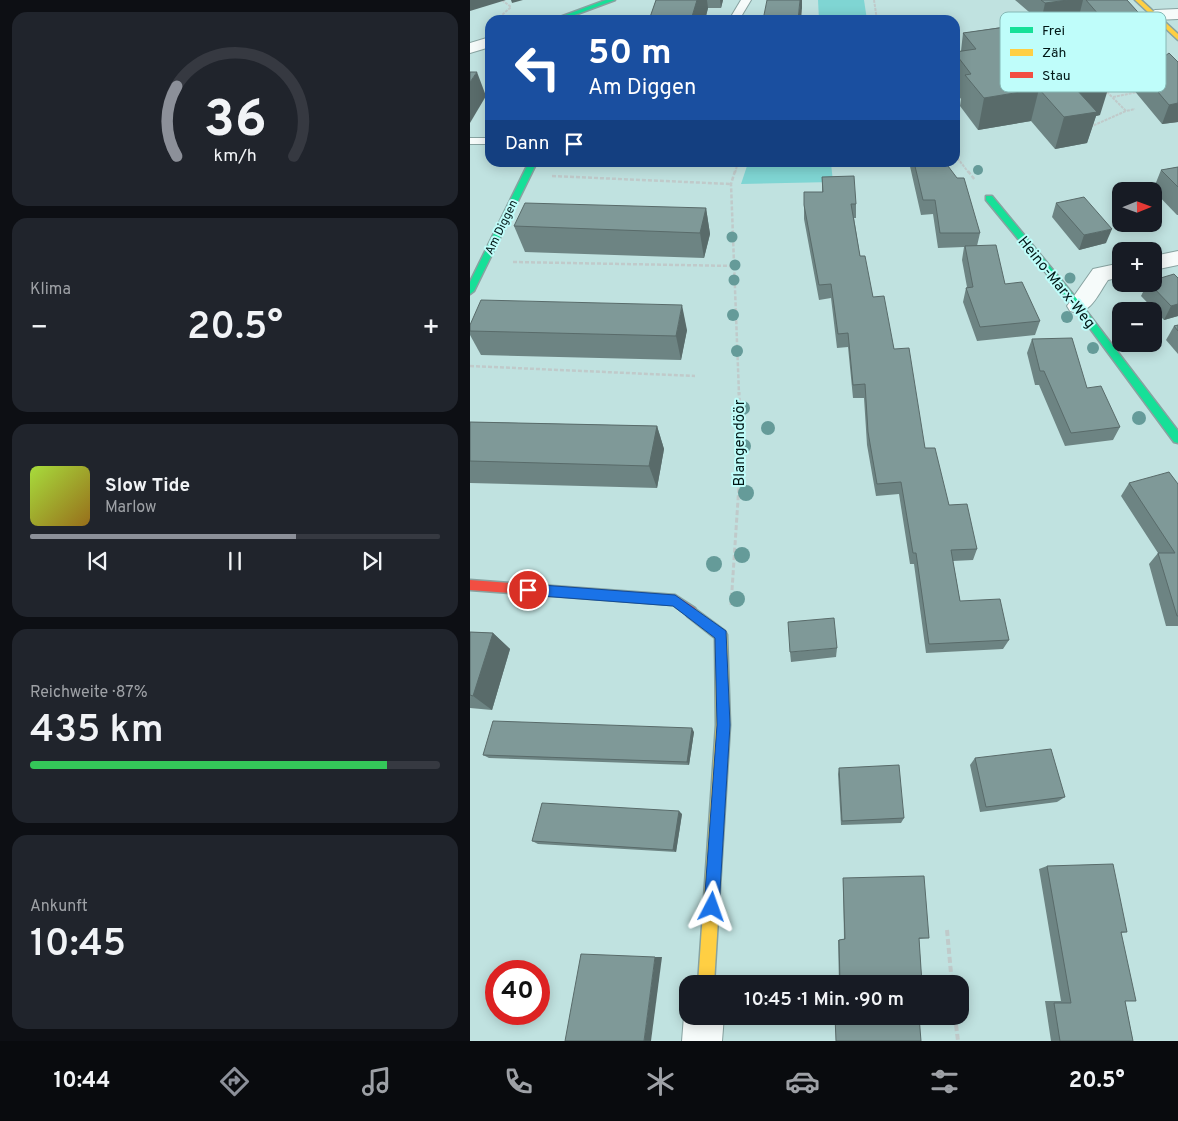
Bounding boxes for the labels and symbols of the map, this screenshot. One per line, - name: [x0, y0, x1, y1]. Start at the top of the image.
- legend: [1000, 12, 1166, 92]
- text: Frei: [1042, 23, 1065, 40]
- text: Zäh: [1042, 45, 1066, 62]
- text: Stau: [1042, 68, 1071, 85]
- north arrow: [1112, 182, 1162, 232]
- street label: Am Diggen: [482, 197, 522, 258]
- street label: Heino-Marx-Weg: [1013, 233, 1099, 333]
- street label: Blangendöör: [731, 399, 750, 487]
- pin: [507, 569, 549, 611]
- position arrow: [685, 880, 737, 932]
- speed limit sign: 40: [485, 960, 550, 1025]

